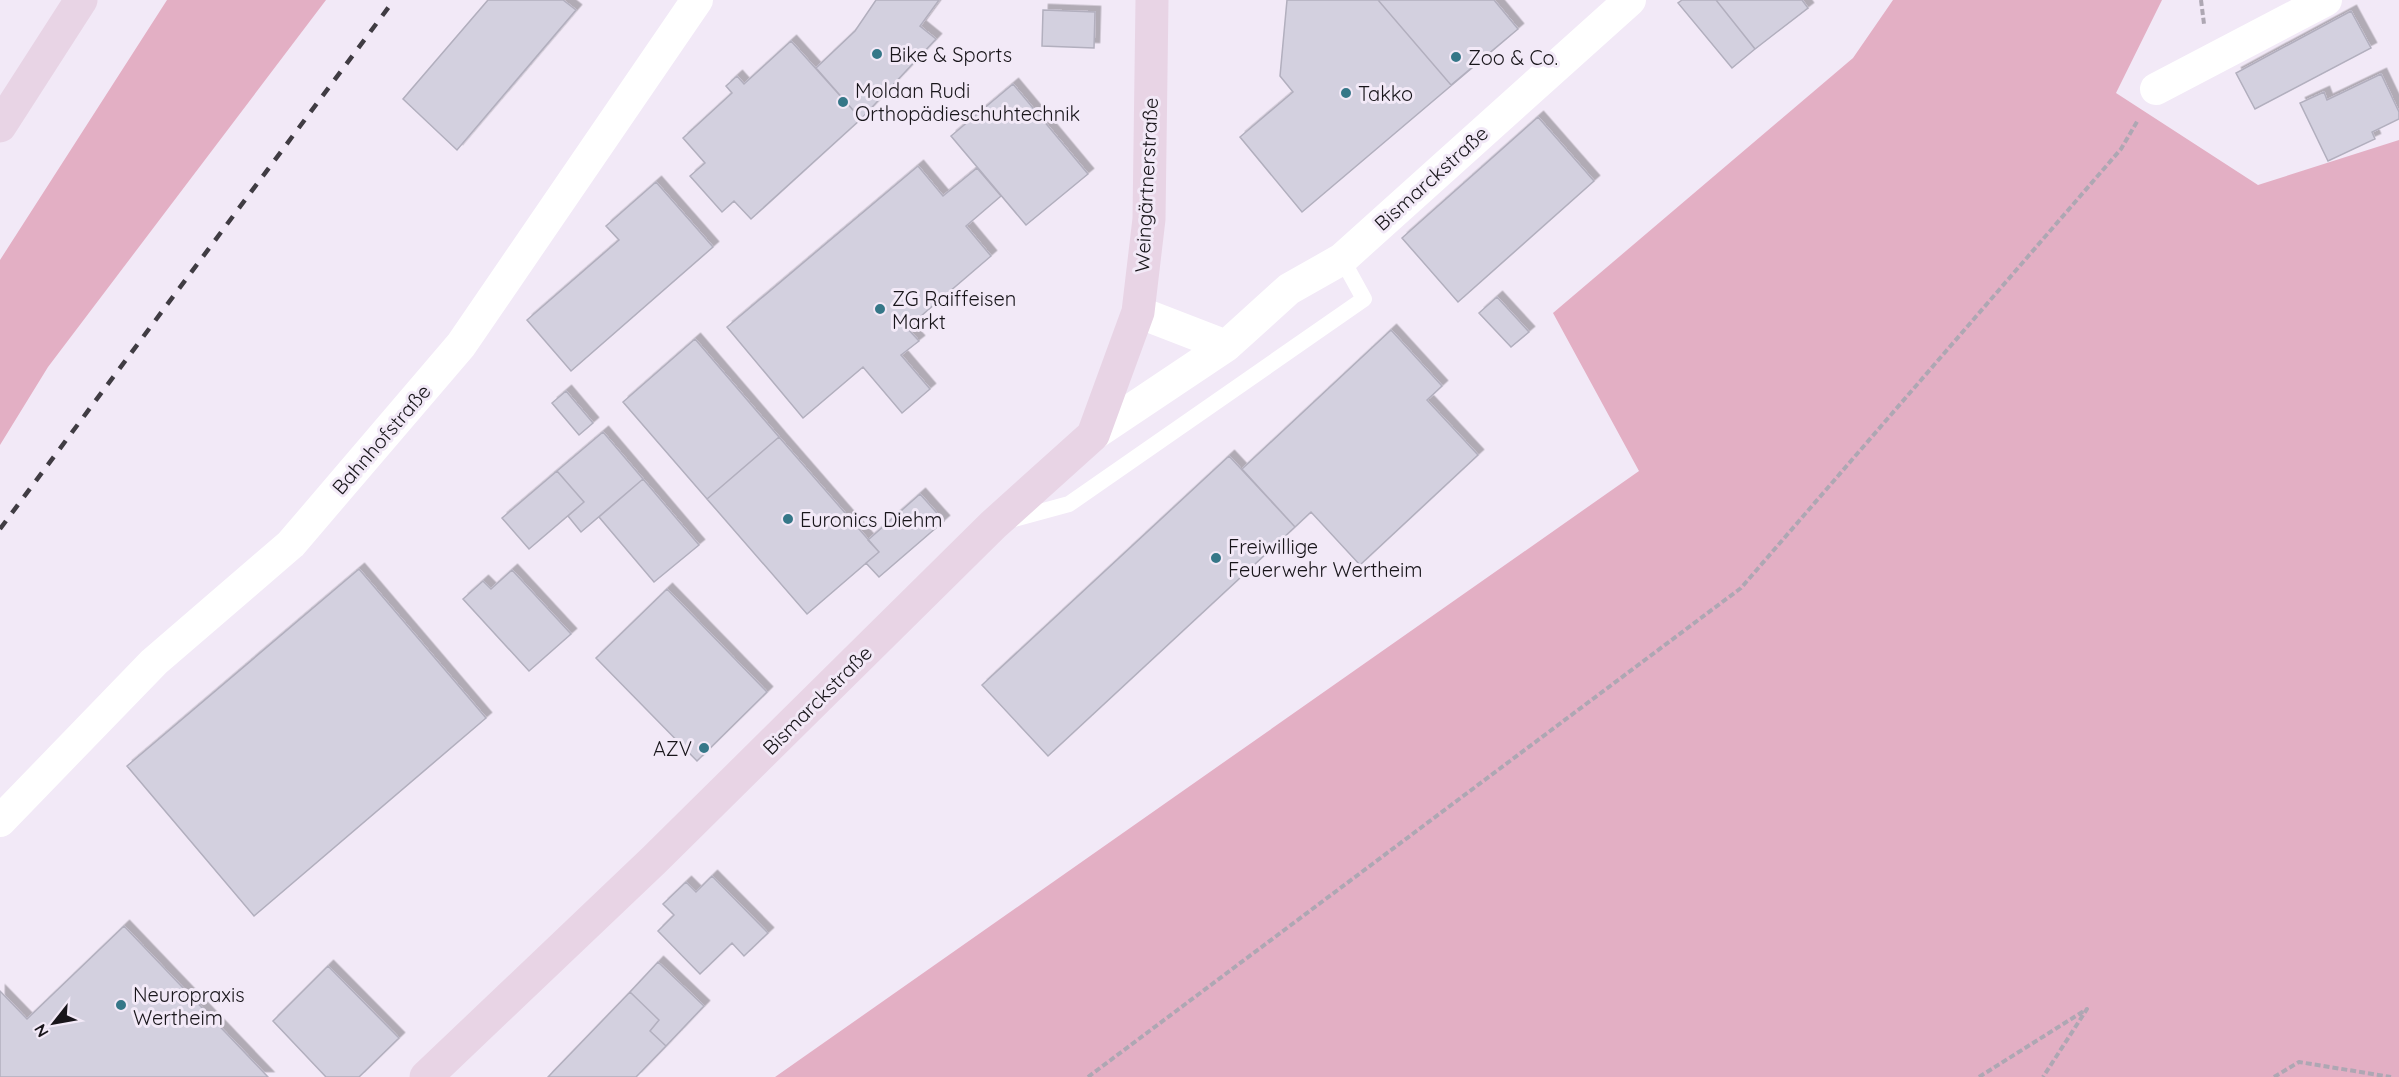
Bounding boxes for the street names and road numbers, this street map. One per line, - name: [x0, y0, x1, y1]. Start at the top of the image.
- street label: Weingärtnerstraße: [1129, 97, 1163, 273]
- street label: Bismarckstraße: [1369, 120, 1493, 236]
- street label: Bahnhofstraße: [326, 379, 436, 499]
- street label: Bismarckstraße: [757, 640, 877, 760]

